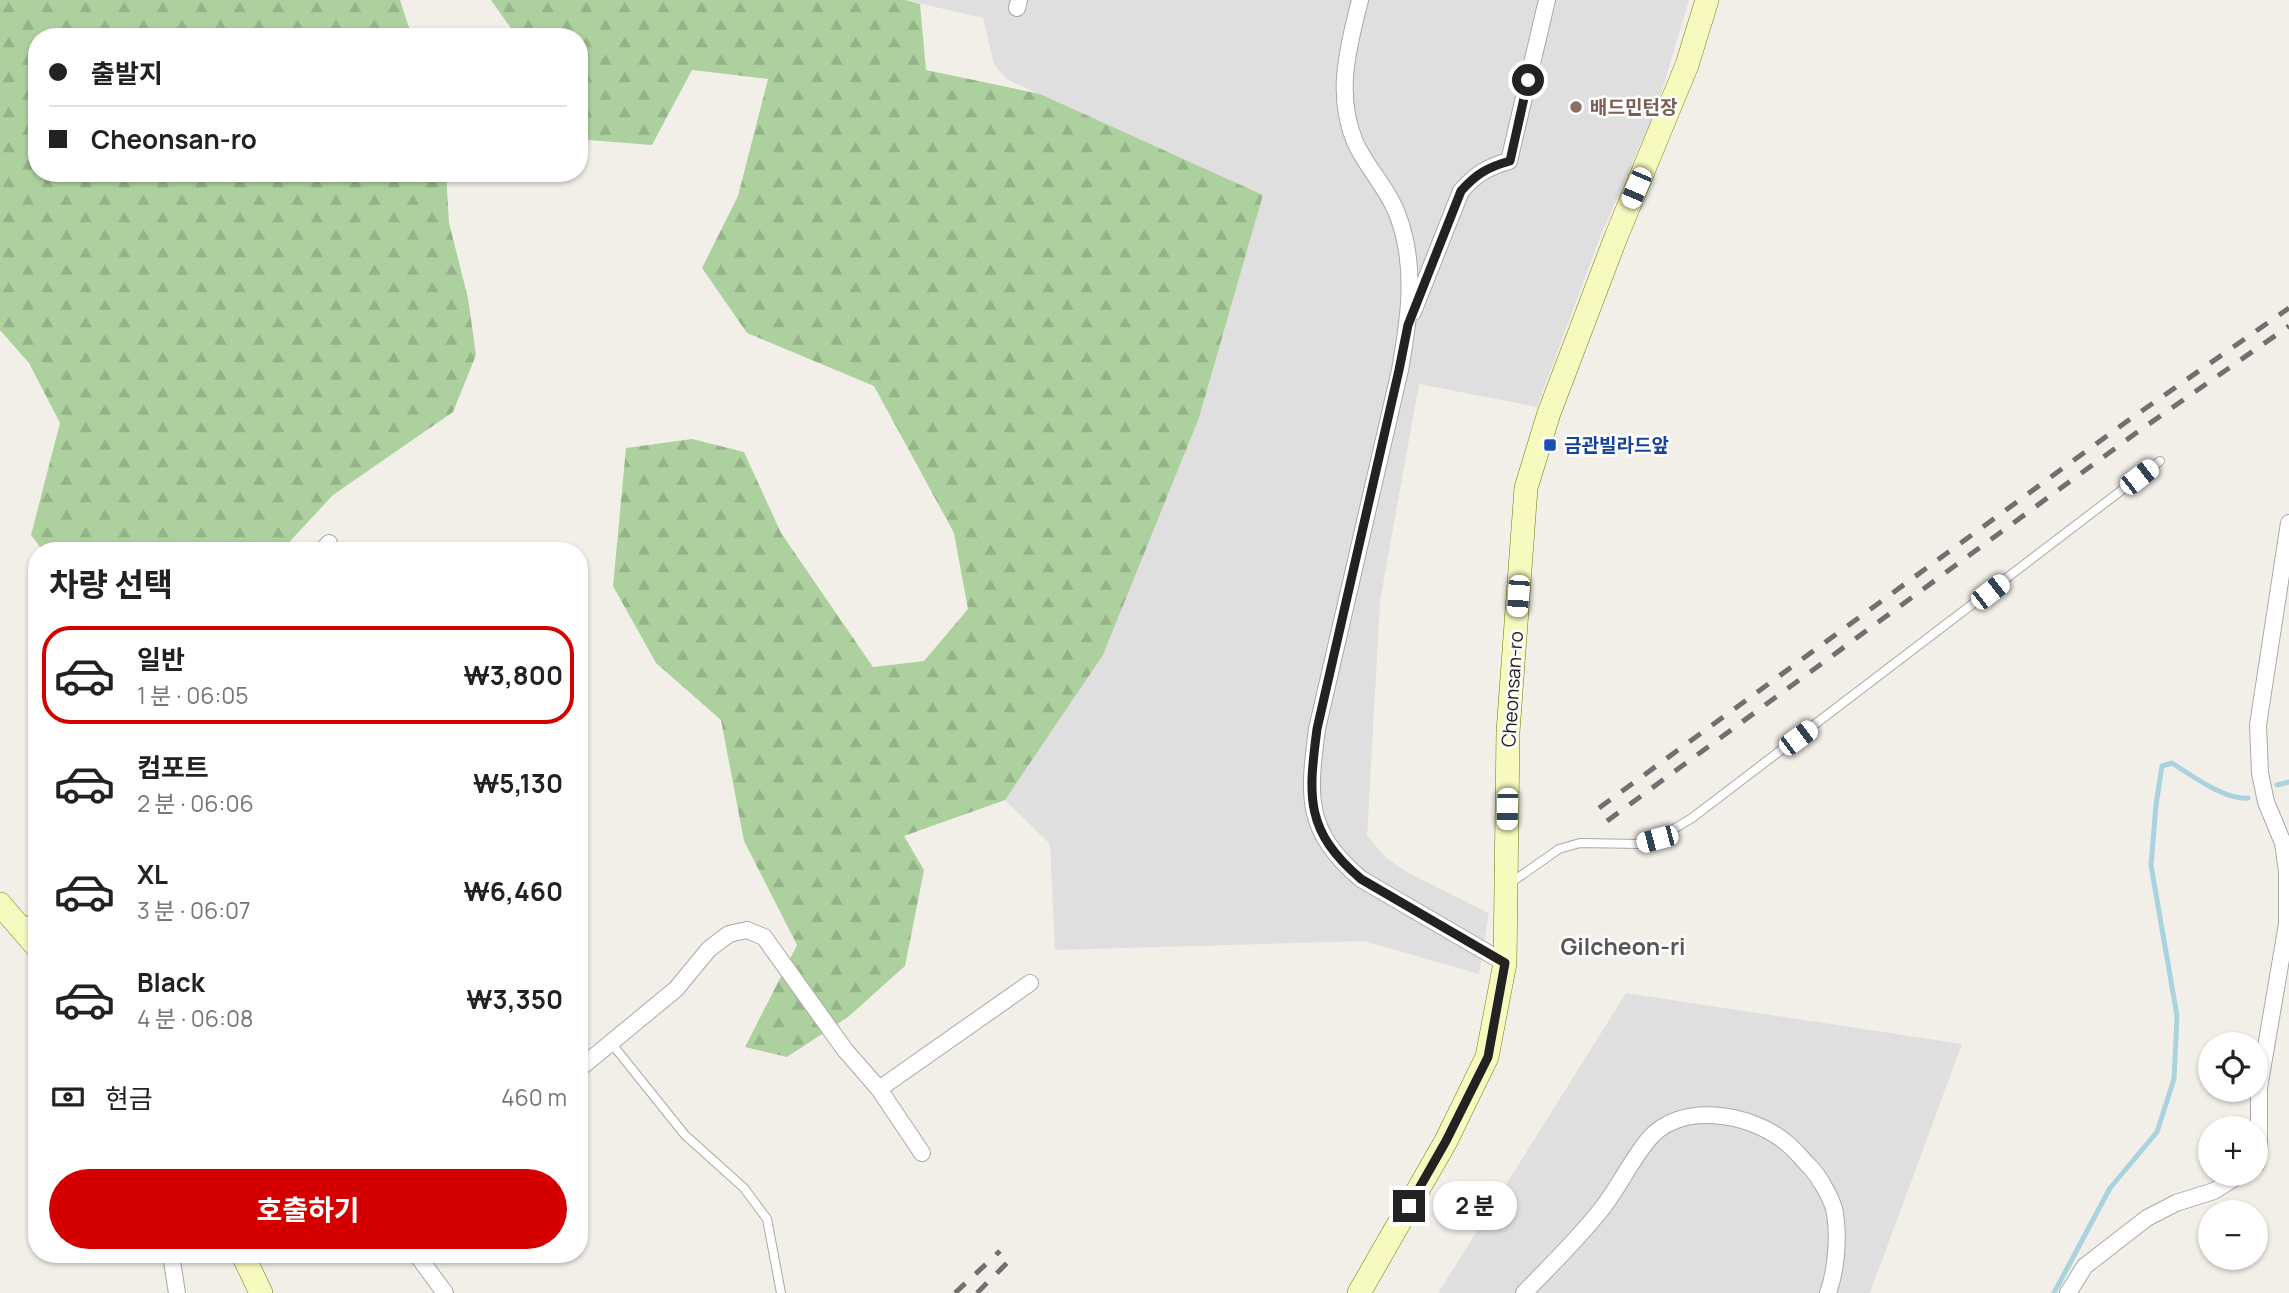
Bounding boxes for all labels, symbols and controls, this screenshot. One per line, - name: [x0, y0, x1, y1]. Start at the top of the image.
- text: 출발지: [91, 55, 163, 91]
- route start: [1512, 64, 1544, 96]
- place label: 배드민턴장: [1590, 94, 1677, 120]
- marker: 배드민턴장: [1568, 99, 1584, 115]
- text: Cheonsan-ro: [91, 121, 257, 157]
- car: [1619, 165, 1654, 211]
- place label: 금관빌라드앞: [1564, 432, 1669, 458]
- marker: 금관빌라드앞: [1542, 437, 1558, 453]
- car: [2116, 456, 2163, 498]
- text: 차량 선택: [49, 562, 173, 606]
- car: [1967, 571, 2014, 613]
- car: [1507, 574, 1530, 618]
- street label: Cheonsan-ro: [1495, 630, 1529, 748]
- text: 일반: [137, 641, 185, 677]
- icon: car: [53, 644, 116, 707]
- text: ₩3,800: [464, 657, 563, 693]
- text: 1 분 · 06:05: [137, 679, 249, 711]
- car: [1775, 717, 1822, 759]
- text: 컴포트: [137, 749, 209, 785]
- icon: car: [53, 752, 116, 815]
- text: ₩5,130: [473, 765, 563, 801]
- text: 2 분 · 06:06: [137, 787, 254, 819]
- car: [1497, 788, 1518, 830]
- car: [1634, 823, 1681, 855]
- text: XL: [137, 856, 168, 892]
- icon: car: [53, 860, 116, 923]
- text: ₩6,460: [464, 873, 563, 909]
- text: 3 분 · 06:07: [137, 894, 251, 926]
- district label: Gilcheon-ri: [1560, 930, 1686, 962]
- text: Black: [137, 964, 205, 1000]
- icon: car: [53, 968, 116, 1031]
- text: ₩3,350: [466, 981, 563, 1017]
- text: 4 분 · 06:08: [137, 1002, 253, 1034]
- map controls: [2198, 1032, 2268, 1270]
- button: locate: [2198, 1032, 2268, 1102]
- icon: cash: [49, 1078, 87, 1116]
- text: 현금: [105, 1080, 153, 1116]
- text: 460 m: [501, 1081, 567, 1113]
- button: +: [2198, 1116, 2268, 1186]
- button: 호출하기: [49, 1169, 567, 1249]
- callout: 2 분: [1434, 1182, 1518, 1230]
- text: 2 분: [1455, 1189, 1495, 1221]
- route end: [1393, 1190, 1425, 1222]
- button: −: [2198, 1200, 2268, 1270]

